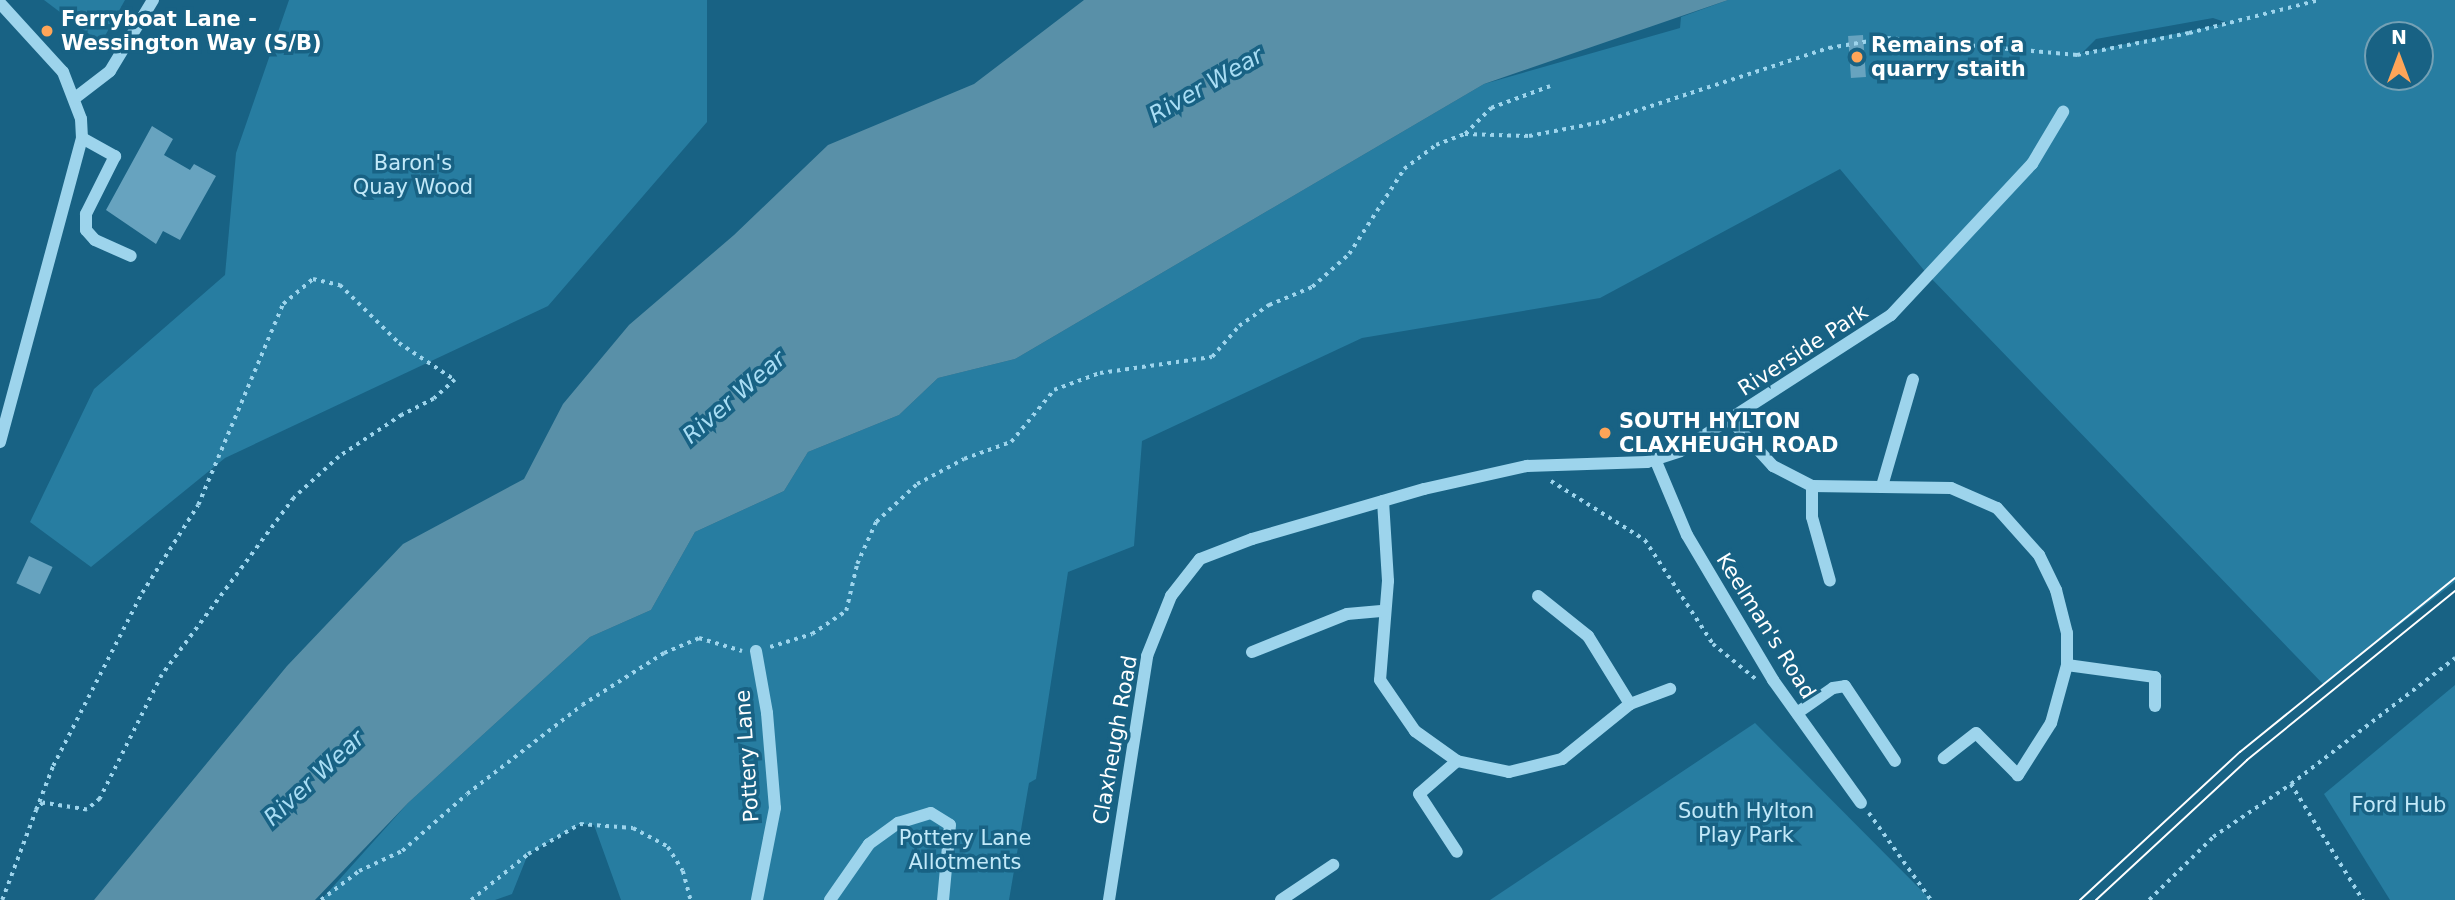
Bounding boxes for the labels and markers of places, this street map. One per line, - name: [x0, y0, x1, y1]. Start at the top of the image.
- place label: Ferryboat Lane - Wessington Way (S/B): [61, 6, 322, 56]
- marker: Ferryboat Lane - Wessington Way (S/B): [39, 23, 55, 39]
- place label: Remains of a quarry staith: [1871, 32, 2026, 82]
- marker: Remains of a quarry staith: [1849, 49, 1865, 65]
- place label: SOUTH HYLTON CLAXHEUGH ROAD: [1619, 408, 1838, 458]
- marker: SOUTH HYLTON CLAXHEUGH ROAD: [1597, 425, 1613, 441]

